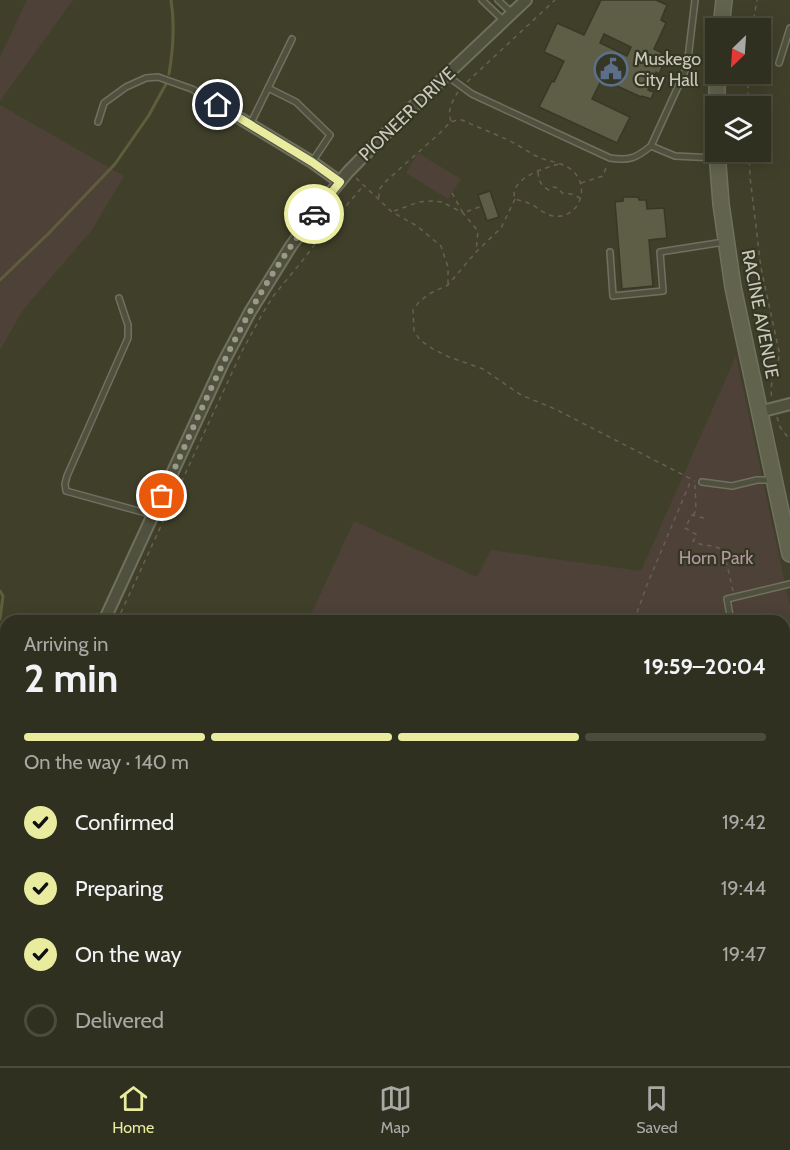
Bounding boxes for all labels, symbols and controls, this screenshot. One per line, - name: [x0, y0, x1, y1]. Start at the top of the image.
- north arrow: [705, 18, 771, 84]
- map controls: [705, 18, 771, 162]
- place label: Muskego City Hall: [634, 48, 701, 91]
- public building icon: Muskego City Hall: [593, 51, 629, 87]
- street label: PIONEER DRIVE: [354, 62, 460, 166]
- pin: [192, 79, 243, 130]
- icon: home: [201, 88, 234, 121]
- button: layers: [705, 96, 771, 162]
- courier: [284, 184, 344, 244]
- icon: car: [298, 198, 331, 231]
- street label: RACINE AVENUE: [737, 248, 783, 380]
- pin: [136, 470, 187, 521]
- icon: bag: [145, 479, 178, 512]
- park label: Horn Park: [679, 547, 754, 569]
- text: Arriving in: [24, 632, 108, 656]
- text: 19:59–20:04: [643, 653, 766, 680]
- text: 2 min: [24, 654, 118, 702]
- text: On the way · 140 m: [24, 750, 189, 774]
- icon: check: [24, 806, 57, 839]
- text: Confirmed: [75, 809, 174, 836]
- text: 19:42: [722, 810, 766, 834]
- icon: check: [24, 872, 57, 905]
- text: Preparing: [75, 875, 163, 902]
- text: 19:44: [721, 876, 766, 900]
- icon: check: [24, 938, 57, 971]
- text: On the way: [75, 941, 182, 968]
- text: 19:47: [722, 942, 766, 966]
- text: Delivered: [75, 1007, 164, 1034]
- tab: Home: [112, 1082, 154, 1137]
- tab: Map: [379, 1082, 412, 1137]
- tab: Saved: [636, 1082, 678, 1137]

